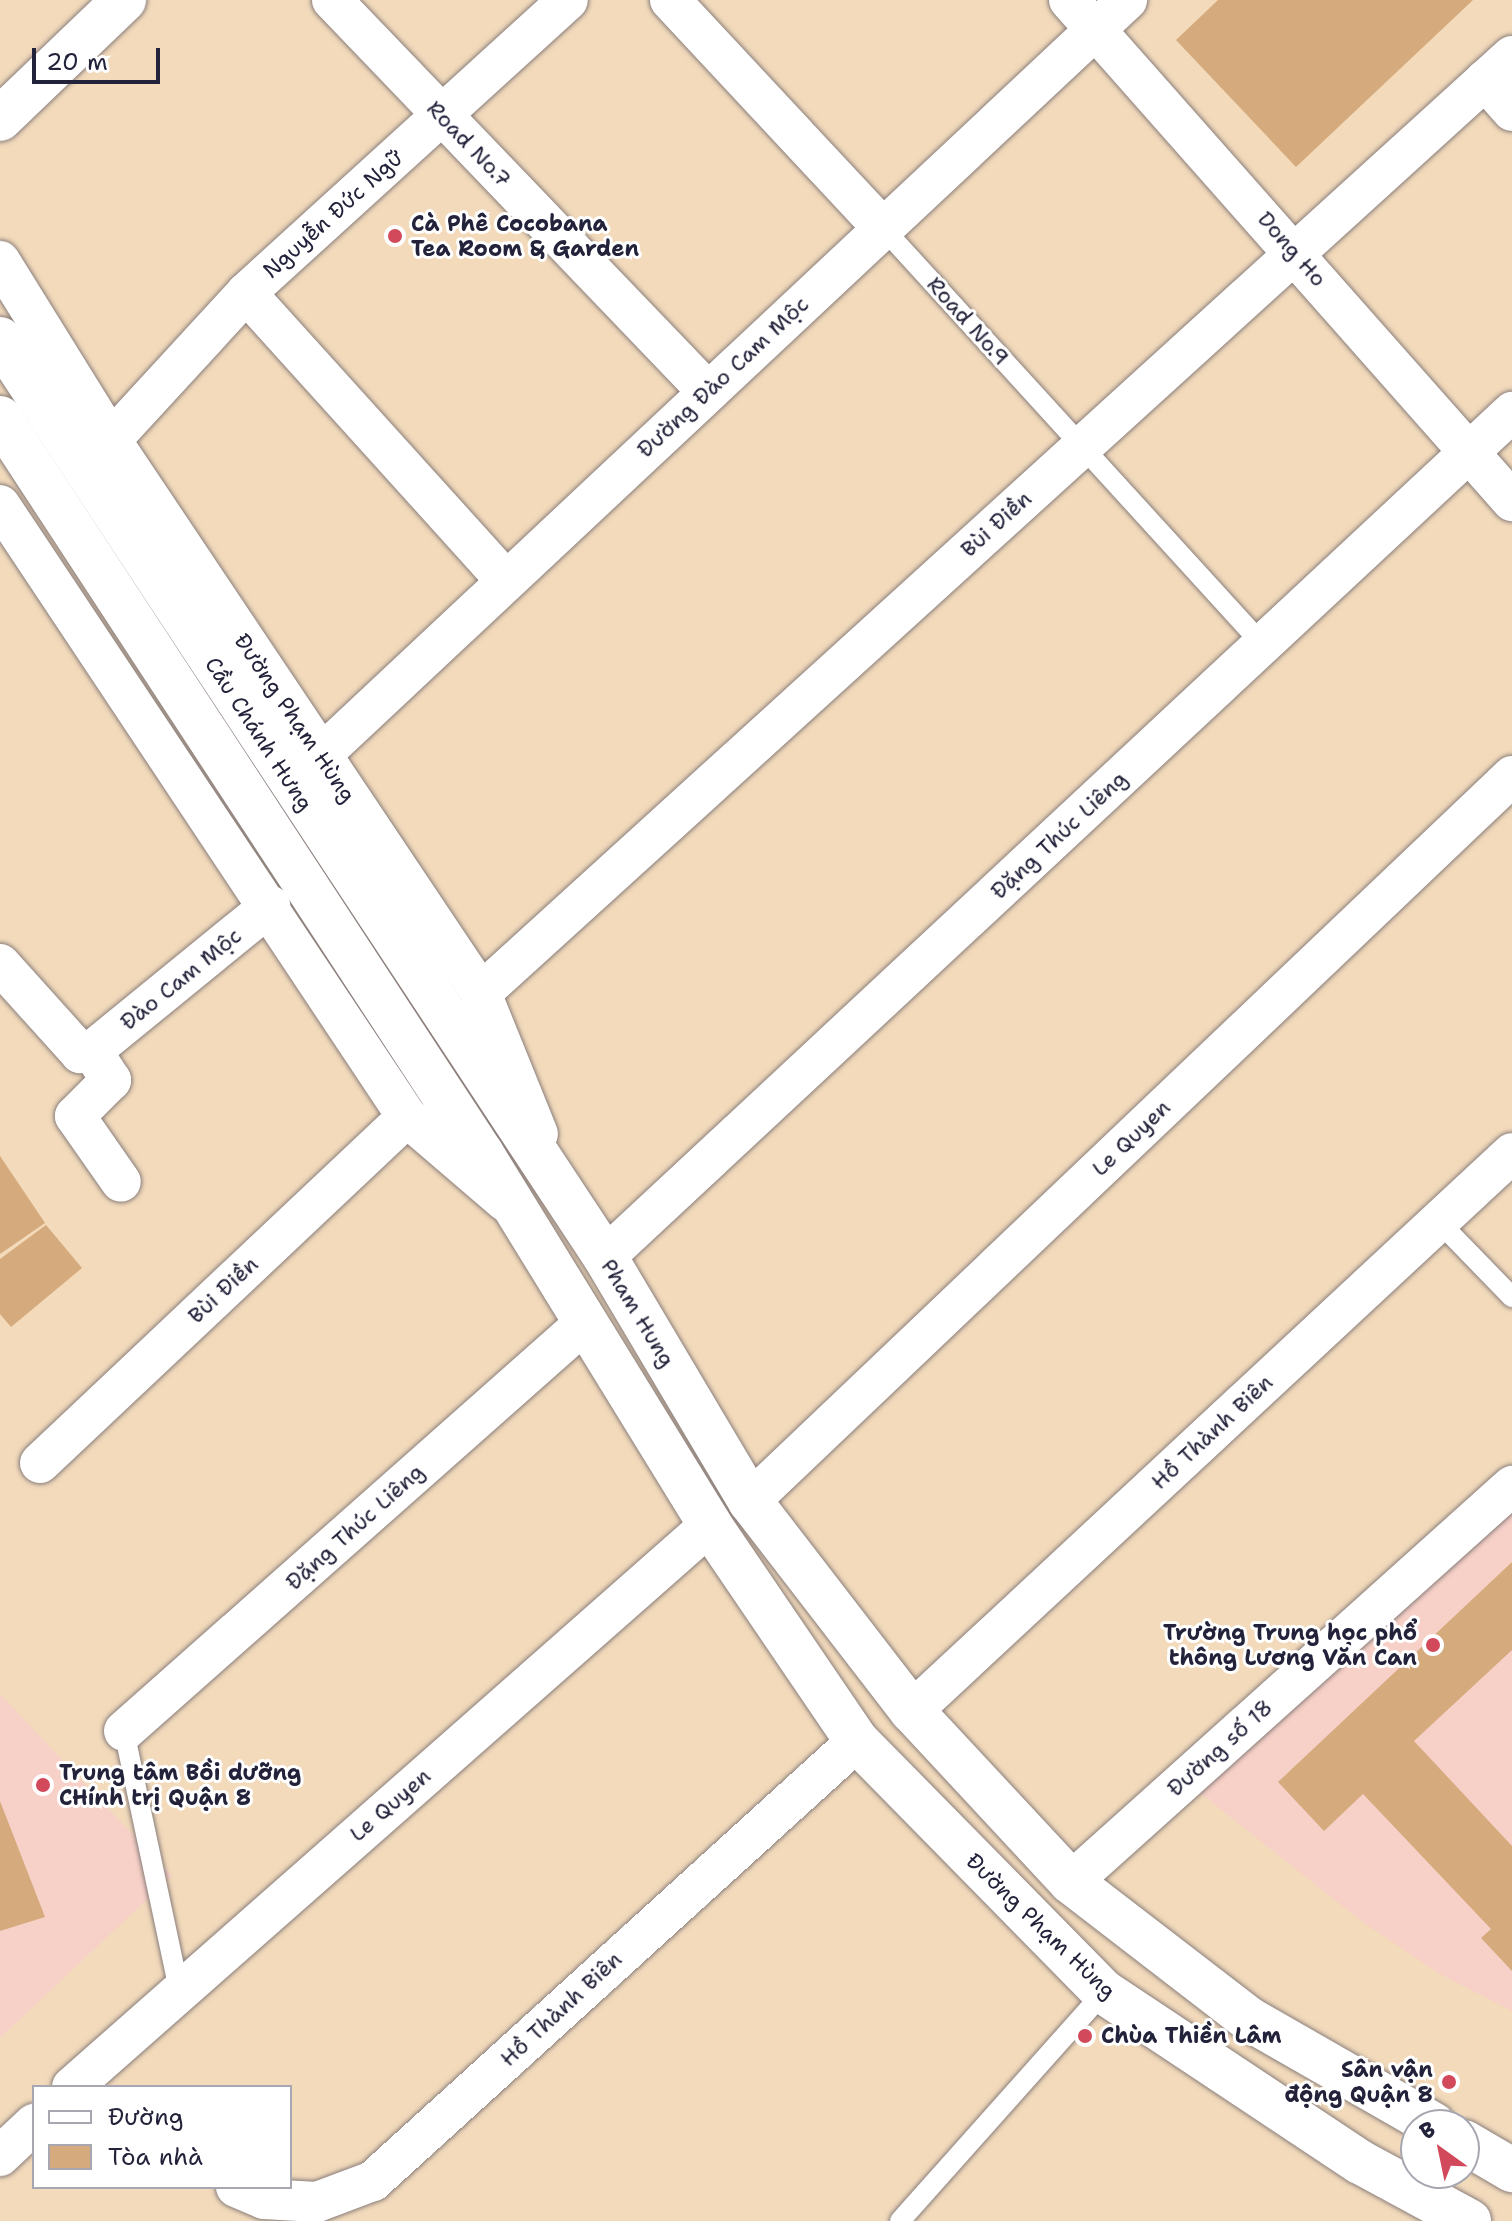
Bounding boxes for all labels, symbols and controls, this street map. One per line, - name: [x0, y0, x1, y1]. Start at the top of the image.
- scale bar: [36, 32, 164, 82]
- text: 20 m: [46, 46, 108, 78]
- street label: Road No.7: [421, 95, 517, 193]
- street label: Nguyễn Đức Ngữ: [258, 144, 408, 284]
- street label: Dong Ho: [1252, 206, 1332, 292]
- place label: Cà Phê Cocobana Tea Room & Garden: [411, 210, 639, 262]
- marker: Cà Phê Cocobana Tea Room & Garden: [386, 227, 404, 245]
- street label: Road No.9: [921, 271, 1015, 371]
- street label: Đường Đào Cam Mộc: [632, 291, 814, 463]
- street label: Bùi Điền: [955, 485, 1037, 563]
- street label: Đường Phạm Hùng: [229, 629, 361, 807]
- street label: Cầu Chánh Hưng: [199, 652, 319, 816]
- street label: Đặng Thúc Liêng: [986, 765, 1132, 905]
- street label: Đào Cam Mộc: [115, 922, 247, 1036]
- street label: Le Quyen: [1086, 1094, 1176, 1182]
- street label: Bùi Điền: [183, 1251, 263, 1329]
- street label: Pham Hung: [595, 1254, 681, 1372]
- street label: Hồ Thành Biên: [1146, 1369, 1278, 1495]
- street label: Đặng Thúc Liêng: [281, 1458, 429, 1596]
- place label: Trường Trung học phổ thông Lương Văn Can: [1163, 1619, 1417, 1670]
- marker: Trường Trung học phổ thông Lương Văn Can: [1424, 1636, 1442, 1654]
- street label: Đường số 18: [1162, 1694, 1278, 1802]
- place label: Trung tâm Bồi dưỡng CHính trị Quận 8: [59, 1759, 301, 1810]
- street label: Le Quyen: [344, 1763, 436, 1847]
- marker: Trung tâm Bồi dưỡng CHính trị Quận 8: [34, 1776, 52, 1794]
- street label: Đường Phạm Hùng: [961, 1848, 1121, 2004]
- street label: Hồ Thành Biên: [495, 1946, 627, 2072]
- place label: Chùa Thiền Lâm: [1101, 2023, 1282, 2049]
- marker: Chùa Thiền Lâm: [1076, 2027, 1094, 2045]
- place label: Sân vận động Quận 8: [1285, 2056, 1433, 2108]
- marker: Sân vận động Quận 8: [1440, 2073, 1458, 2091]
- legend: [32, 2085, 292, 2189]
- text: Đường: [108, 2101, 183, 2133]
- north arrow: [1400, 2109, 1480, 2189]
- text: B: [1414, 2114, 1441, 2146]
- text: Tòa nhà: [108, 2141, 203, 2173]

